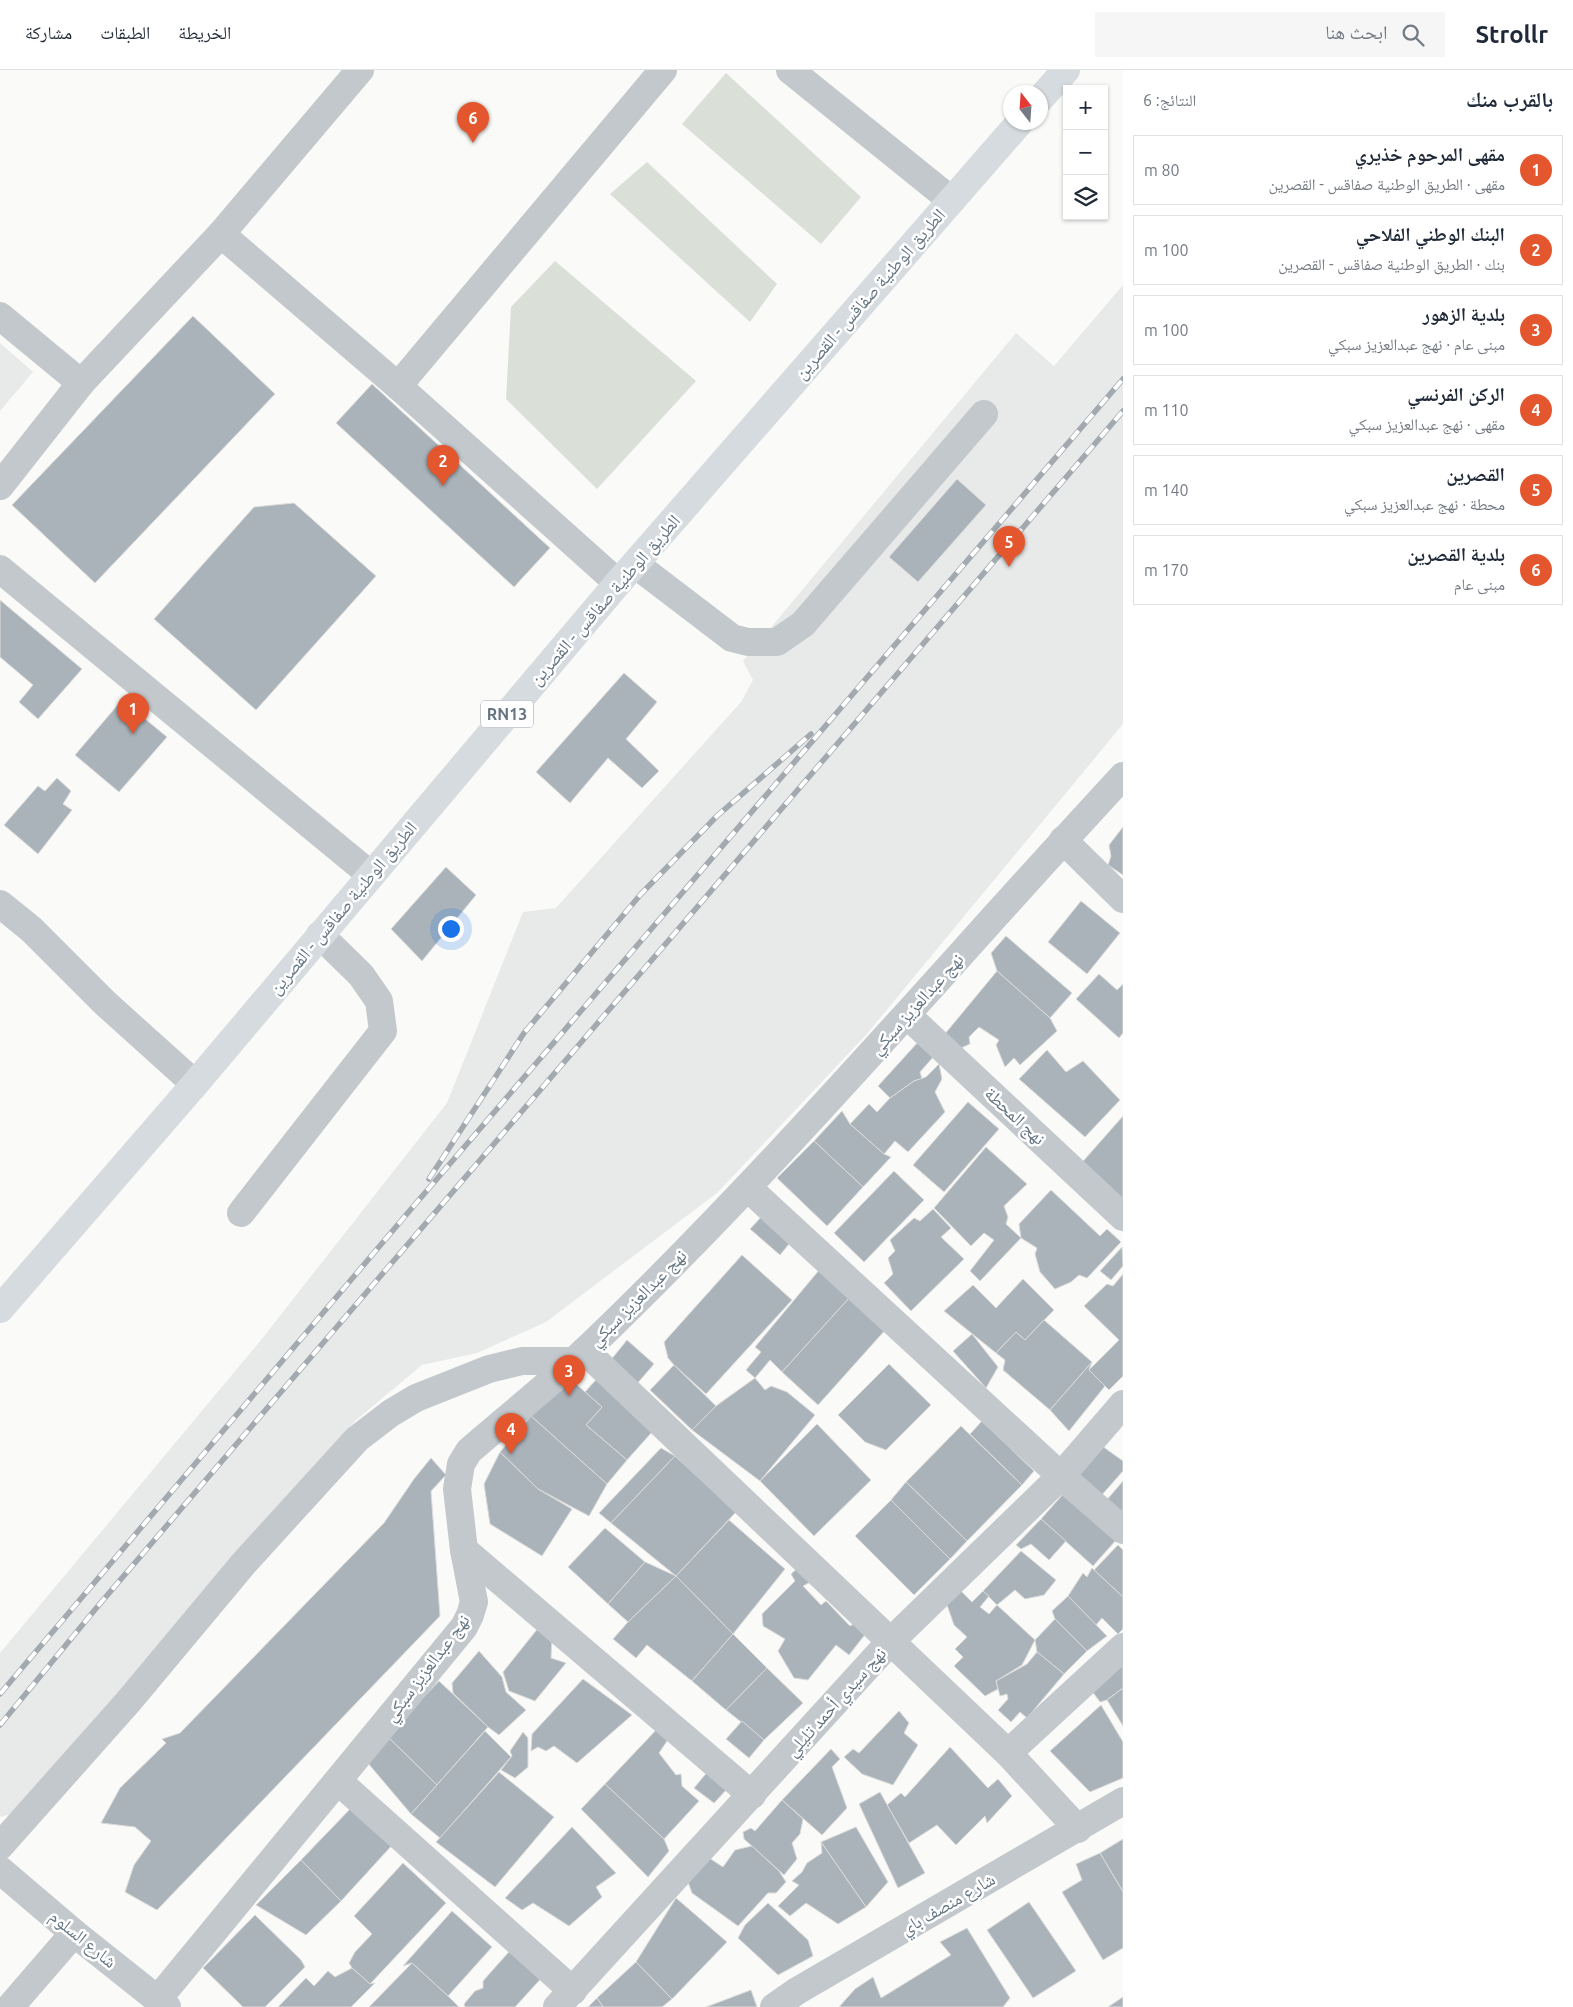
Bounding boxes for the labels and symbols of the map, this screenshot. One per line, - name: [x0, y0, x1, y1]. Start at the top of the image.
- north arrow: [1003, 85, 1048, 130]
- pin: 6: [457, 102, 489, 143]
- street label: الطريق الوطنية صفاقس - القصرين: [790, 204, 950, 384]
- pin: 2: [427, 445, 459, 486]
- street label: الطريق الوطنية صفاقس - القصرين: [525, 510, 685, 690]
- pin: 5: [993, 526, 1025, 567]
- pin: 1: [117, 693, 149, 734]
- road number: RN13: [481, 700, 533, 728]
- street label: الطريق الوطنية صفاقس - القصرين: [264, 817, 422, 999]
- your location: [438, 916, 464, 942]
- street label: نهج عبدالعزيز سبكي: [866, 949, 971, 1062]
- street label: نهج المحطة: [979, 1082, 1050, 1150]
- street label: نهج عبدالعزيز سبكي: [585, 1245, 694, 1354]
- pin: 3: [553, 1355, 585, 1396]
- pin: 4: [495, 1413, 527, 1454]
- street label: نهج عبدالعزيز سبكي: [379, 1610, 477, 1728]
- street label: نهج سيدي أحمد تليلي: [781, 1643, 894, 1764]
- street label: شارع منصف باي: [897, 1868, 1001, 1943]
- street label: شارع السلوم: [44, 1905, 121, 1974]

